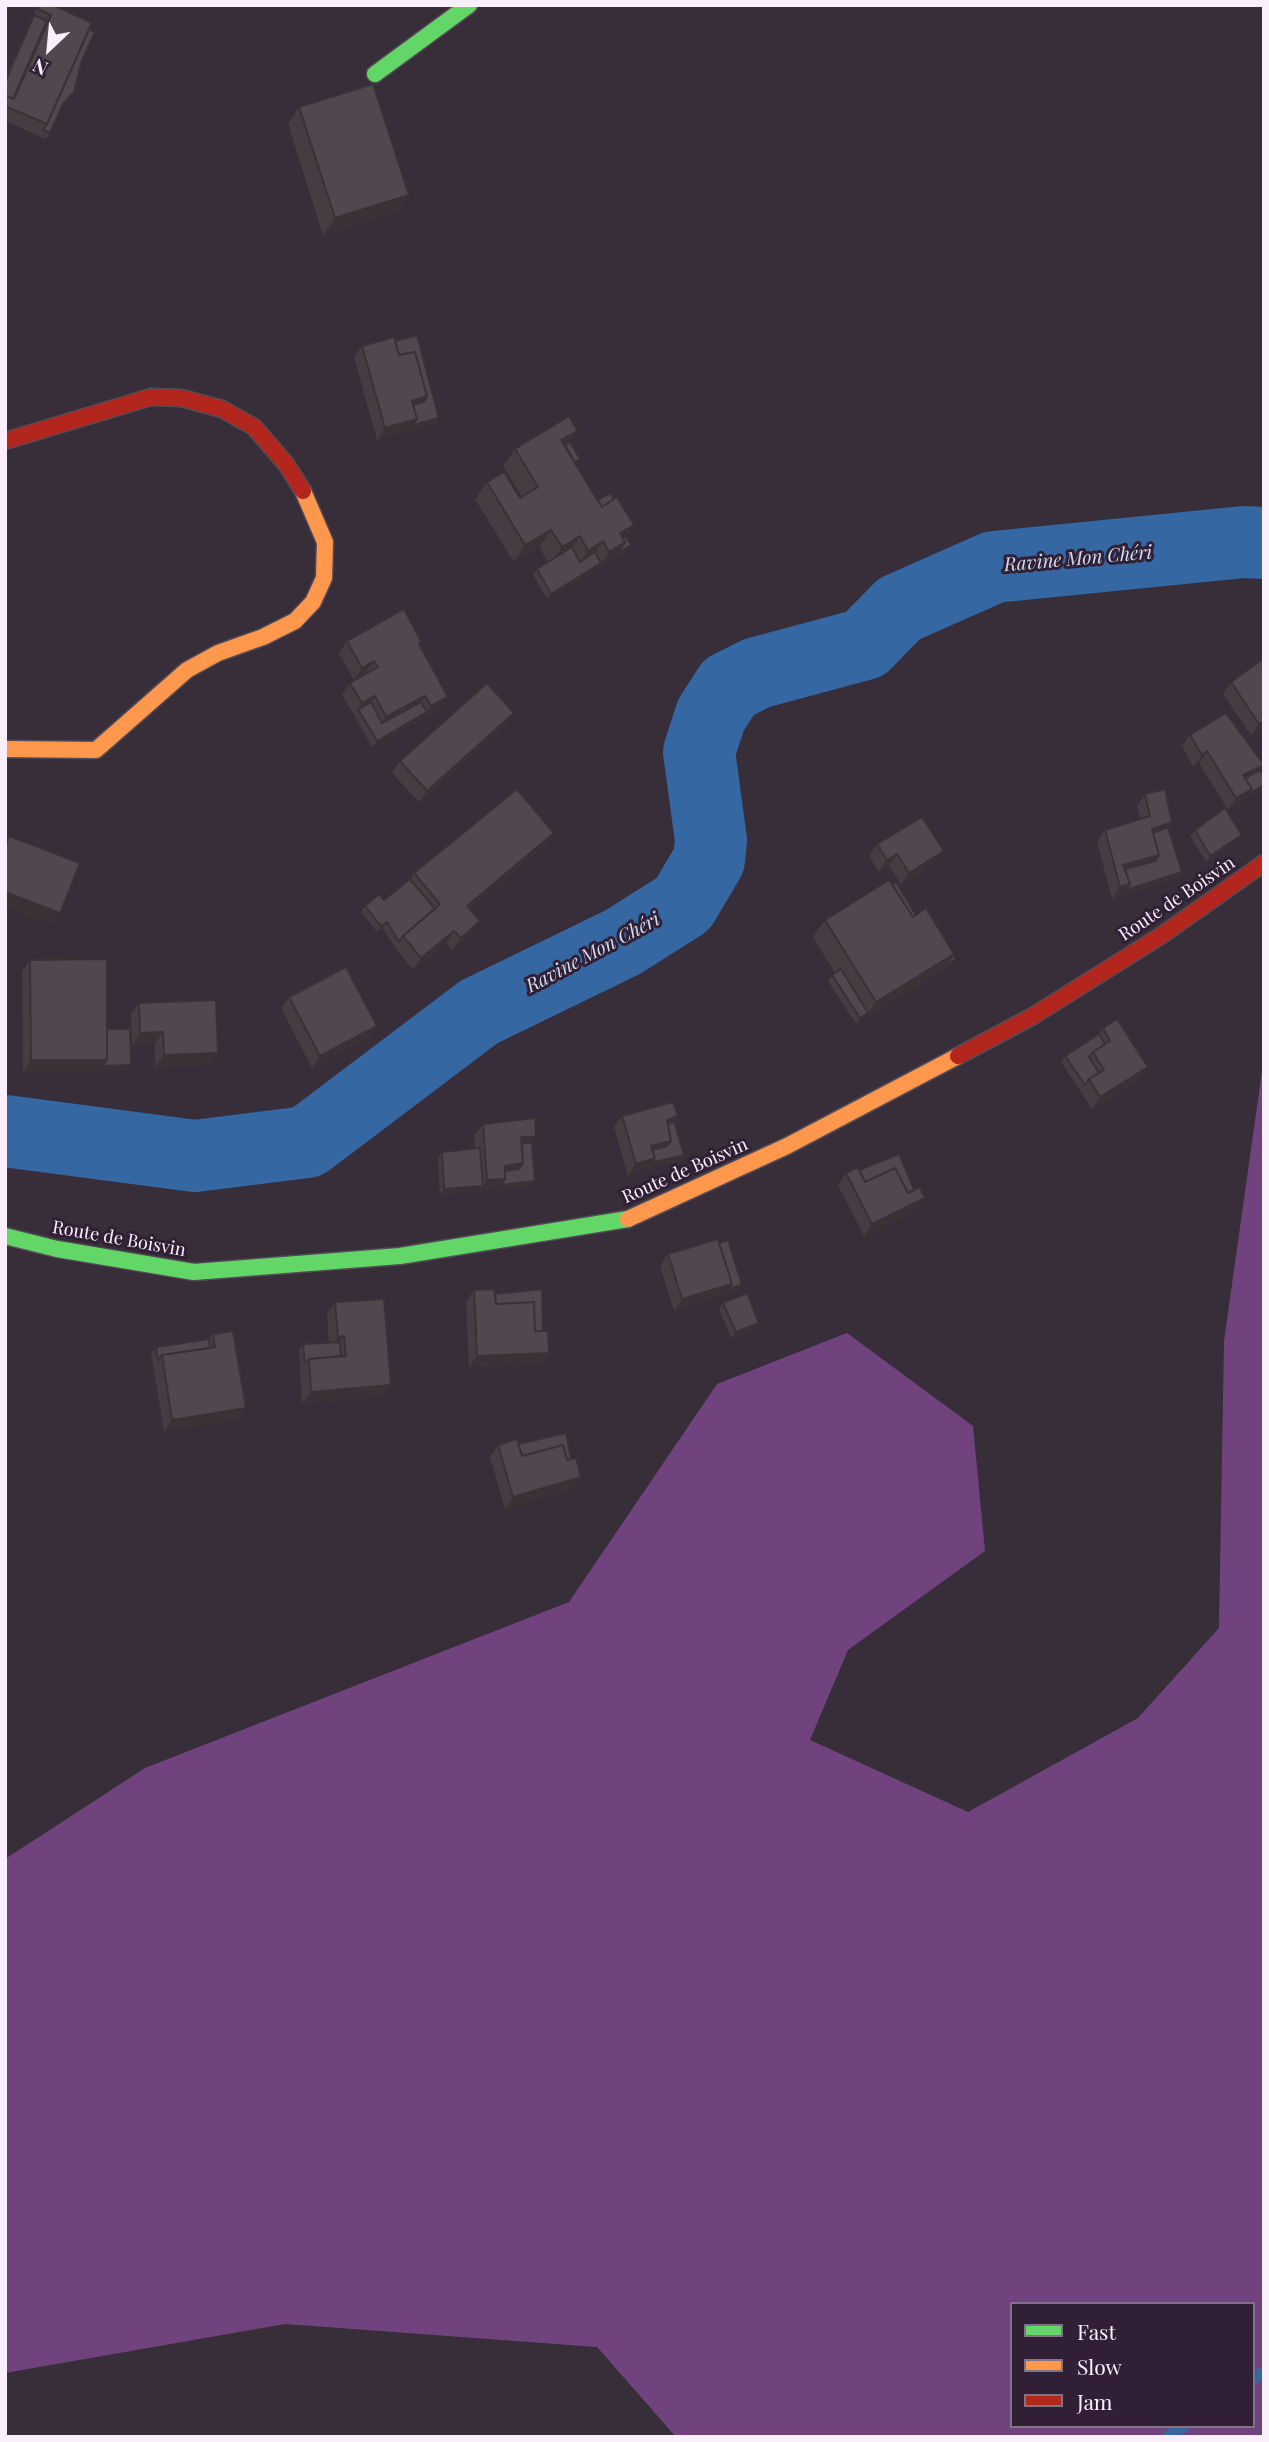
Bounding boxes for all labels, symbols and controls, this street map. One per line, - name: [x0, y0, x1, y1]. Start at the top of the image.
- north arrow: [14, 14, 84, 84]
- text: N: [28, 53, 52, 83]
- water label: Ravine Mon Chéri: [1003, 541, 1153, 577]
- street label: Route de Boisvin: [1115, 852, 1239, 946]
- water label: Ravine Mon Chéri: [522, 908, 664, 998]
- street label: Route de Boisvin: [619, 1134, 751, 1208]
- street label: Route de Boisvin: [51, 1217, 187, 1261]
- legend: [1010, 2302, 1255, 2428]
- text: Fast: [1077, 2317, 1116, 2345]
- text: Slow: [1077, 2352, 1122, 2380]
- text: Jam: [1077, 2387, 1113, 2415]

